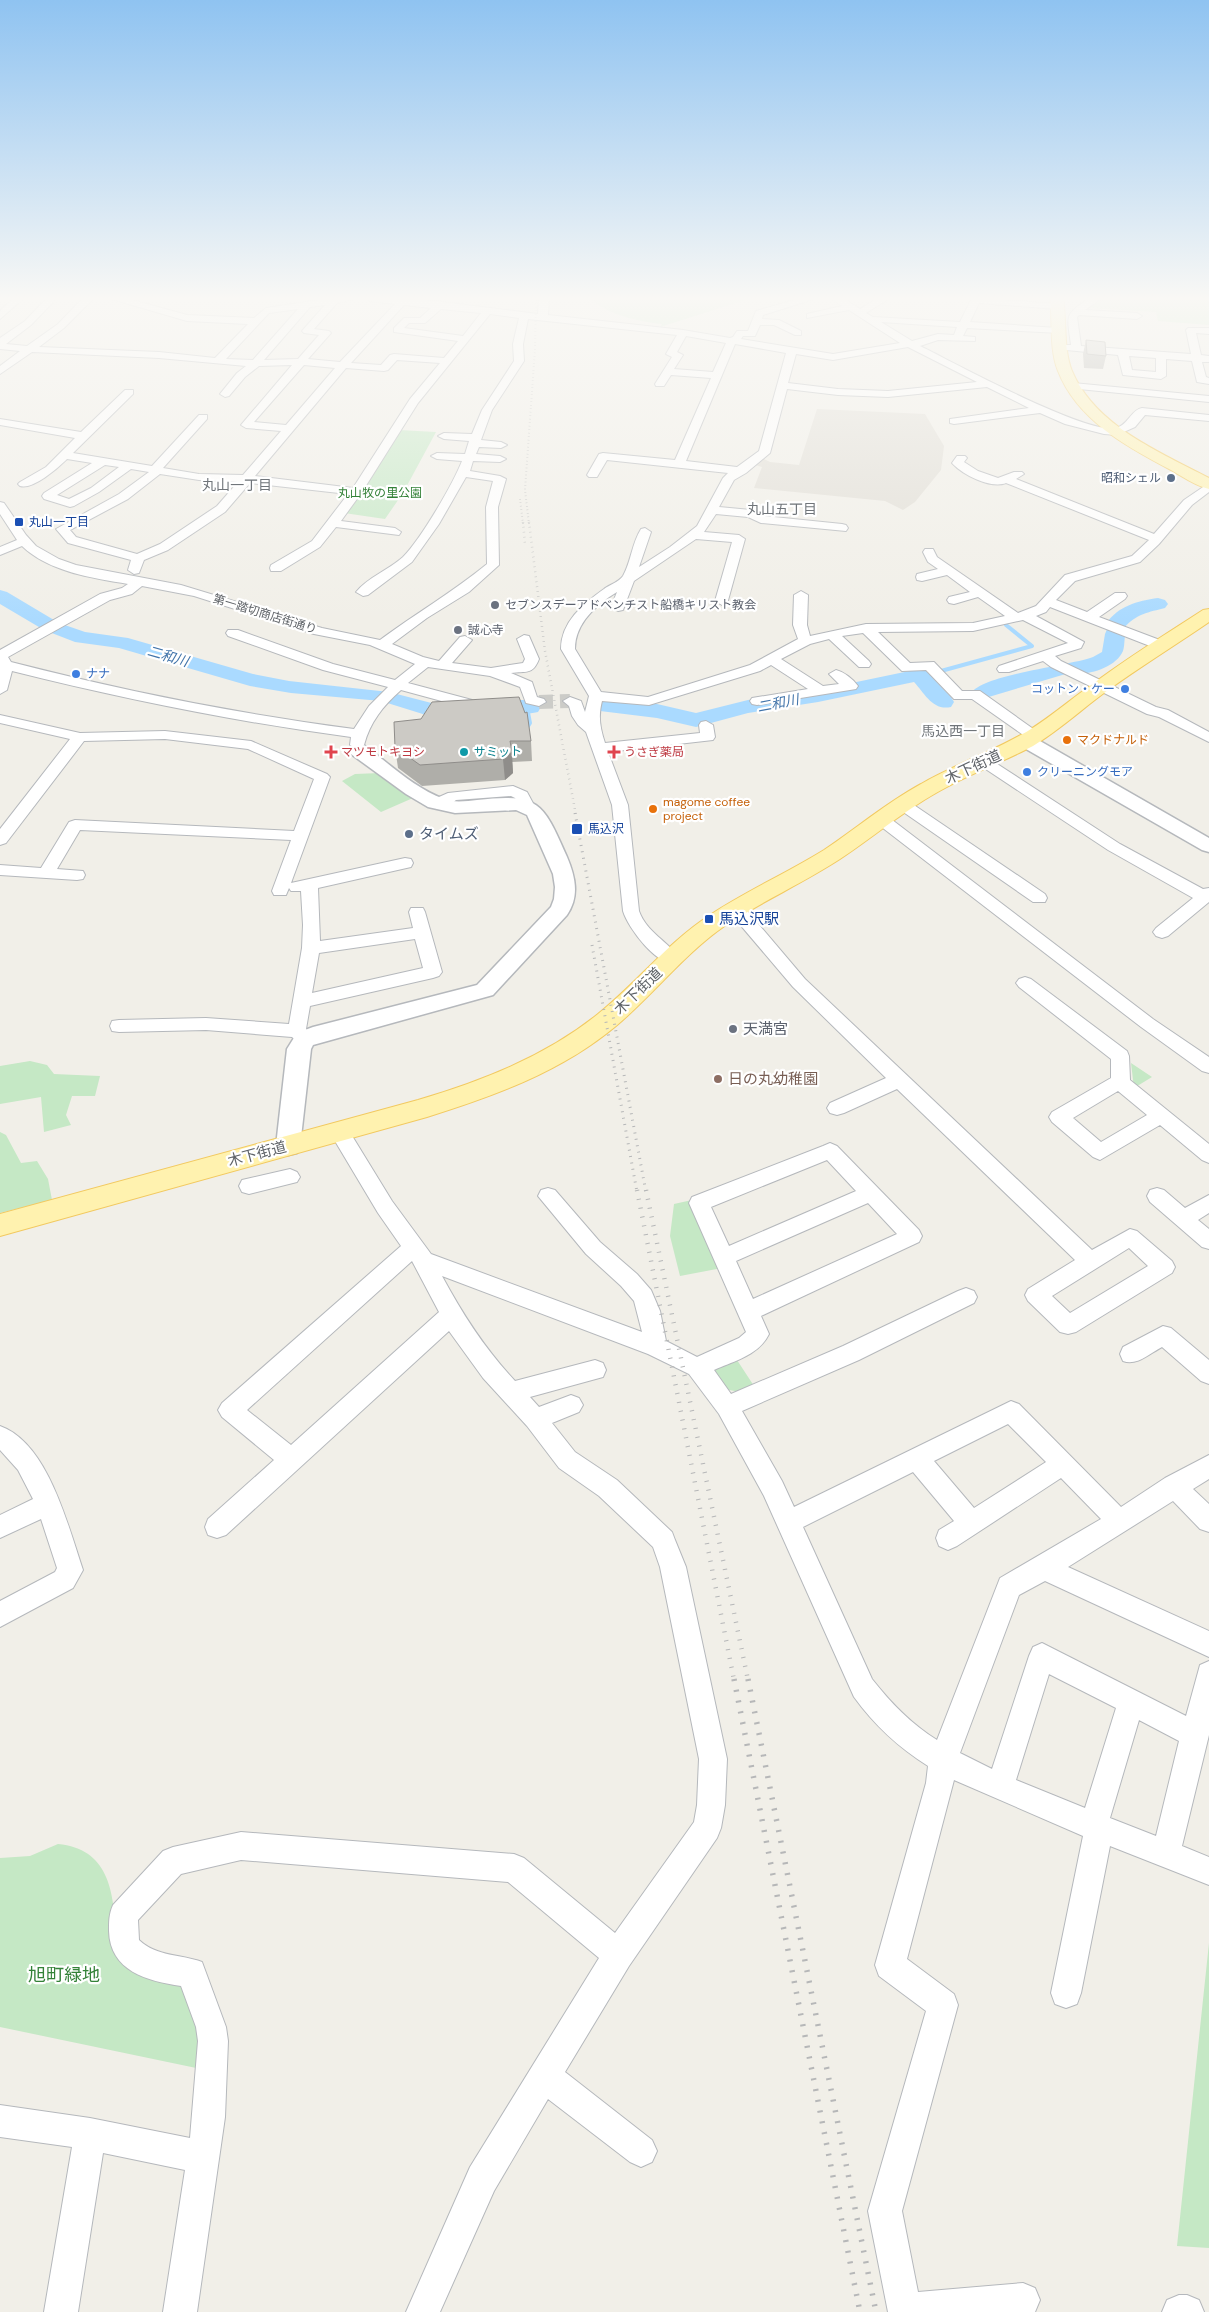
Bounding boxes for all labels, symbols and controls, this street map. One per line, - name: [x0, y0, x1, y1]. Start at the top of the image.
- place label: 昭和シェル: [1101, 470, 1161, 486]
- marker: 昭和シェル: [1165, 472, 1177, 484]
- district label: 丸山一丁目: [202, 476, 272, 494]
- park label: 丸山牧の里公園: [338, 485, 422, 501]
- district label: 丸山五丁目: [747, 500, 817, 518]
- place label: 丸山一丁目: [29, 514, 89, 530]
- marker: 丸山一丁目: [13, 516, 25, 528]
- street label: 第一踏切商店街通り: [211, 591, 319, 637]
- place label: セブンスデーアドベンチスト船橋キリスト教会: [505, 597, 756, 613]
- marker: セブンスデーアドベンチスト船橋キリスト教会: [489, 599, 501, 611]
- place label: 誠心寺: [468, 622, 504, 638]
- marker: 誠心寺: [452, 624, 464, 636]
- water label: 二和川: [145, 642, 193, 671]
- place label: ナナ: [86, 666, 110, 682]
- marker: ナナ: [70, 668, 82, 680]
- place label: コットン・ケー: [1031, 681, 1115, 697]
- marker: コットン・ケー: [1119, 683, 1131, 695]
- water label: 二和川: [756, 690, 802, 716]
- district label: 馬込西一丁目: [921, 722, 1005, 740]
- place label: マクドナルド: [1077, 732, 1149, 748]
- marker: マクドナルド: [1061, 734, 1073, 746]
- place label: マツモトキヨシ: [341, 744, 425, 760]
- place label: サミット: [474, 744, 522, 760]
- place label: うさぎ薬局: [624, 744, 684, 760]
- street label: 木下街道: [942, 745, 1004, 789]
- marker: マツモトキヨシ: [325, 746, 337, 758]
- marker: サミット: [458, 746, 470, 758]
- marker: うさぎ薬局: [608, 746, 620, 758]
- place label: クリーニングモア: [1037, 764, 1133, 780]
- marker: クリーニングモア: [1021, 766, 1033, 778]
- place label: magome coffee project: [663, 794, 750, 824]
- marker: magome coffee project: [647, 803, 659, 815]
- place label: 馬込沢: [588, 821, 624, 837]
- marker: 馬込沢: [570, 822, 584, 836]
- place label: タイムズ: [419, 824, 479, 844]
- marker: タイムズ: [403, 828, 415, 840]
- place label: 馬込沢駅: [719, 909, 779, 929]
- marker: 馬込沢駅: [703, 913, 715, 925]
- street label: 木下街道: [609, 963, 667, 1019]
- place label: 天満宮: [743, 1019, 788, 1039]
- marker: 天満宮: [727, 1023, 739, 1035]
- place label: 日の丸幼稚園: [728, 1069, 818, 1089]
- marker: 日の丸幼稚園: [712, 1073, 724, 1085]
- street label: 木下街道: [225, 1137, 289, 1171]
- park label: 旭町緑地: [28, 1963, 100, 1987]

